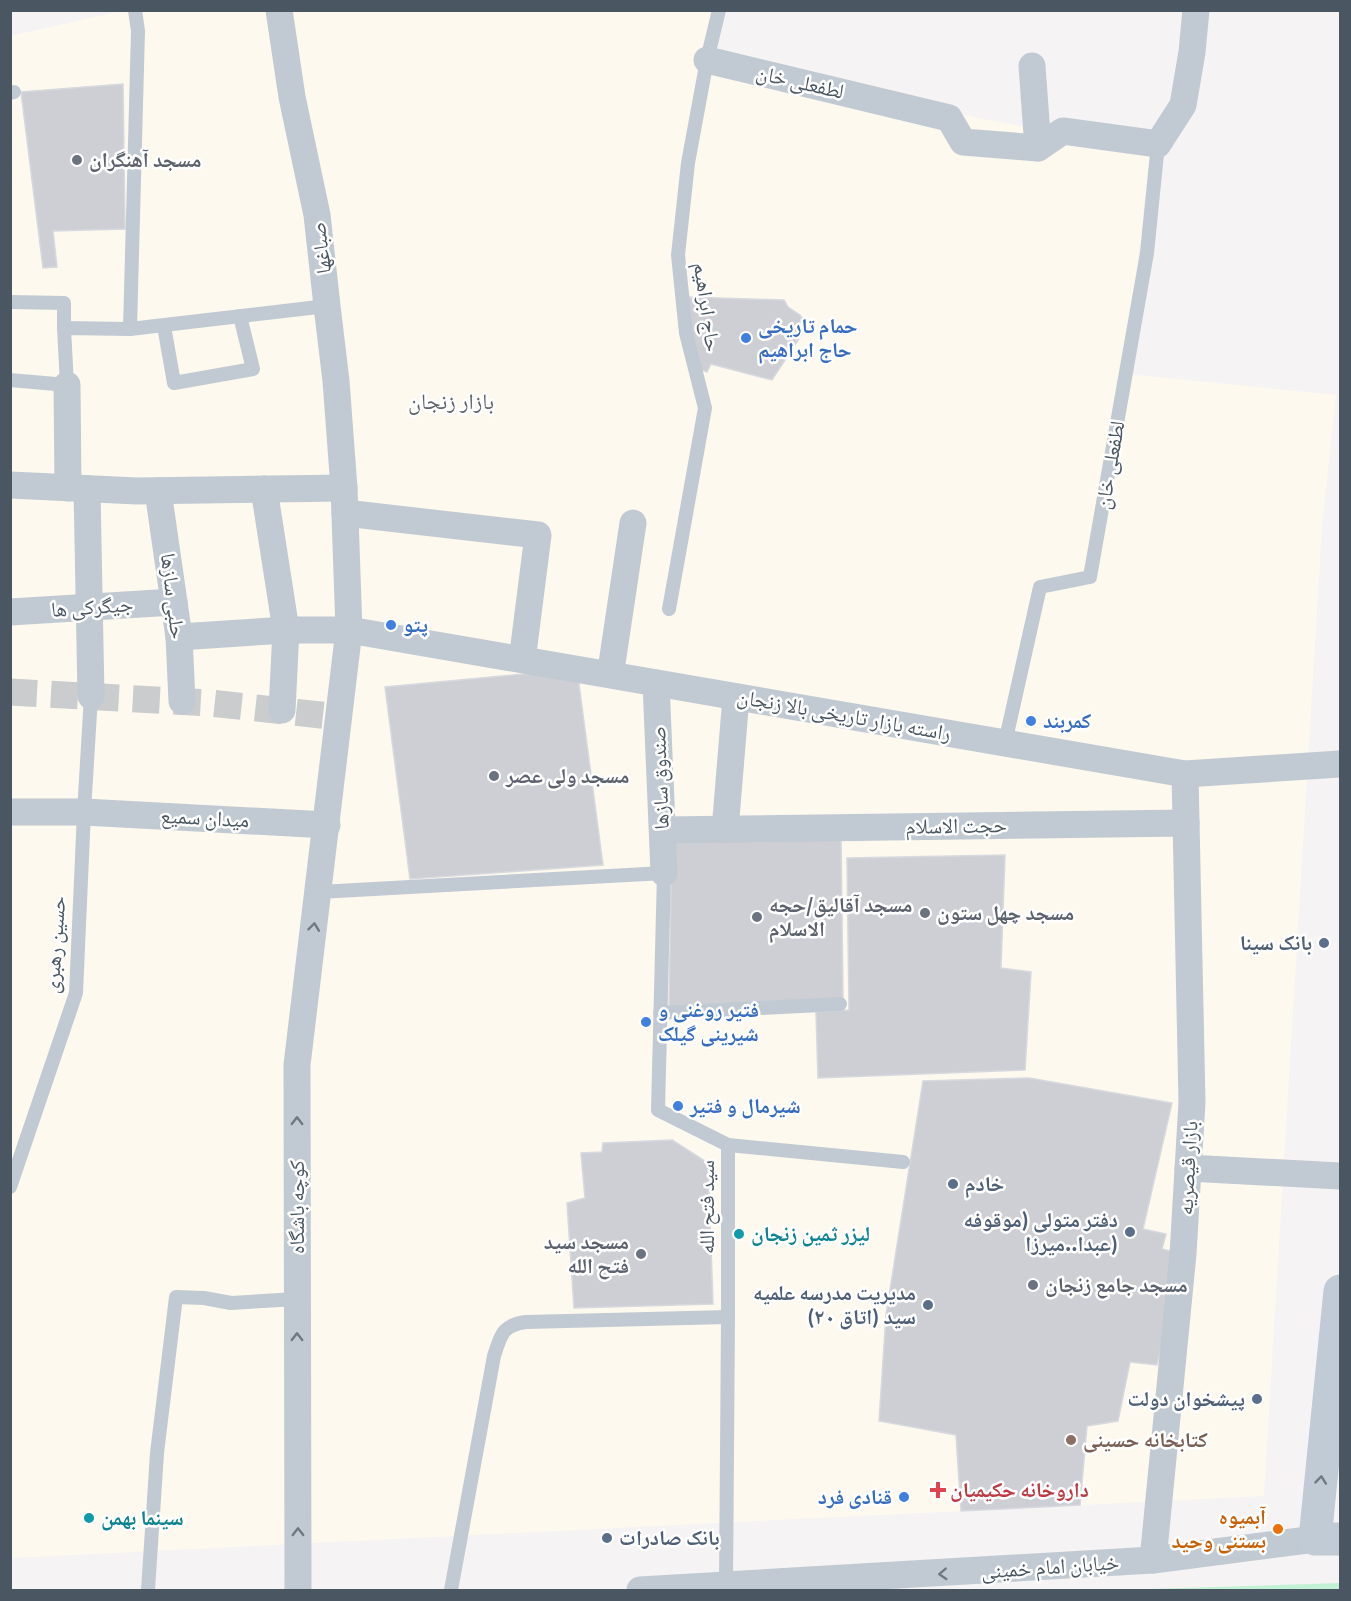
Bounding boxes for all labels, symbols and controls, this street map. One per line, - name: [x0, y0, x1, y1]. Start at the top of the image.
- street label: لطفعلی خان: [753, 57, 847, 107]
- place label: مسجد آهنگران: [89, 145, 201, 175]
- marker: مسجد آهنگران: [70, 153, 84, 167]
- street label: صباغها: [303, 220, 339, 276]
- street label: حاج ابراهیم: [686, 260, 728, 354]
- place label: حمام تاریخی حاج ابراهیم: [758, 311, 858, 365]
- marker: حمام تاریخی حاج ابراهیم: [739, 331, 753, 345]
- district label: بازار زنجان: [408, 386, 494, 418]
- street label: لطفعلی خان: [1087, 418, 1133, 512]
- street label: حلبی سازها: [153, 551, 193, 641]
- street label: جیگرکی ها: [50, 589, 134, 625]
- place label: پتو: [403, 610, 428, 640]
- marker: پتو: [384, 618, 398, 632]
- street label: راسته بازار تاریخی بالا زنجان: [735, 681, 953, 749]
- place label: کمربند: [1043, 706, 1091, 736]
- marker: کمربند: [1024, 714, 1038, 728]
- street label: صندوق سازها: [643, 726, 677, 830]
- place label: مسجد ولی عصر: [505, 761, 629, 791]
- marker: مسجد ولی عصر: [487, 769, 501, 783]
- street label: میدان سمیع: [160, 801, 250, 835]
- street label: حجت الاسلام: [905, 810, 1007, 842]
- place label: مسجد آقالیق/حجه الاسلام: [769, 890, 912, 944]
- street label: حسین رهبری: [37, 895, 73, 995]
- place label: مسجد چهل ستون: [937, 898, 1074, 928]
- marker: مسجد چهل ستون: [918, 906, 932, 920]
- marker: مسجد آقالیق/حجه الاسلام: [750, 910, 764, 924]
- one-way arrow: [308, 922, 320, 932]
- place label: بانک سینا: [1240, 928, 1312, 958]
- marker: بانک سینا: [1317, 936, 1331, 950]
- place label: فتیر روغنی و شیرینی گیلک: [658, 995, 759, 1049]
- marker: فتیر روغنی و شیرینی گیلک: [639, 1015, 653, 1029]
- place label: شیرمال و فتیر: [689, 1091, 801, 1121]
- marker: شیرمال و فتیر: [671, 1099, 685, 1113]
- one-way arrow: [291, 1117, 303, 1126]
- street label: بازار قیصریه: [1171, 1120, 1205, 1216]
- street label: کوچه باشگاه: [282, 1160, 312, 1254]
- street label: سید فتح الله: [692, 1160, 722, 1254]
- place label: خادم: [965, 1169, 1004, 1199]
- marker: خادم: [946, 1177, 960, 1191]
- place label: دفتر متولی (موقوفه عبدا..میرزا): [963, 1205, 1118, 1259]
- place label: لیزر ثمین زنجان: [751, 1219, 870, 1249]
- marker: دفتر متولی (موقوفه عبدا..میرزا): [1123, 1225, 1137, 1239]
- place label: مسجد سید فتح الله: [544, 1227, 629, 1281]
- marker: لیزر ثمین زنجان: [732, 1227, 746, 1241]
- marker: مسجد سید فتح الله: [634, 1247, 648, 1261]
- place label: مسجد جامع زنجان: [1045, 1270, 1188, 1300]
- place label: مدیریت مدرسه علمیه سید (اتاق ۲۰): [753, 1278, 916, 1332]
- marker: مسجد جامع زنجان: [1026, 1278, 1040, 1292]
- marker: مدیریت مدرسه علمیه سید (اتاق ۲۰): [921, 1298, 935, 1312]
- one-way arrow: [291, 1333, 303, 1342]
- place label: پیشخوان دولت: [1127, 1384, 1245, 1414]
- marker: پیشخوان دولت: [1250, 1392, 1264, 1406]
- place label: کتابخانه حسینی: [1083, 1425, 1208, 1455]
- marker: کتابخانه حسینی: [1064, 1433, 1078, 1447]
- place label: داروخانه حکیمیان: [950, 1475, 1089, 1505]
- one-way arrow: [1314, 1476, 1327, 1485]
- place label: قنادی فرد: [818, 1482, 892, 1512]
- marker: داروخانه حکیمیان: [931, 1483, 945, 1497]
- marker: قنادی فرد: [897, 1490, 911, 1504]
- place label: آبمیوه بستنی وحید: [1171, 1502, 1266, 1556]
- place label: سینما بهمن: [101, 1503, 184, 1533]
- marker: سینما بهمن: [82, 1511, 96, 1525]
- marker: آبمیوه بستنی وحید: [1271, 1522, 1285, 1536]
- place label: بانک صادرات: [619, 1523, 720, 1553]
- one-way arrow: [292, 1528, 304, 1537]
- marker: بانک صادرات: [600, 1531, 614, 1545]
- street label: خیابان امام خمینی: [980, 1547, 1120, 1587]
- one-way arrow: [939, 1567, 948, 1580]

